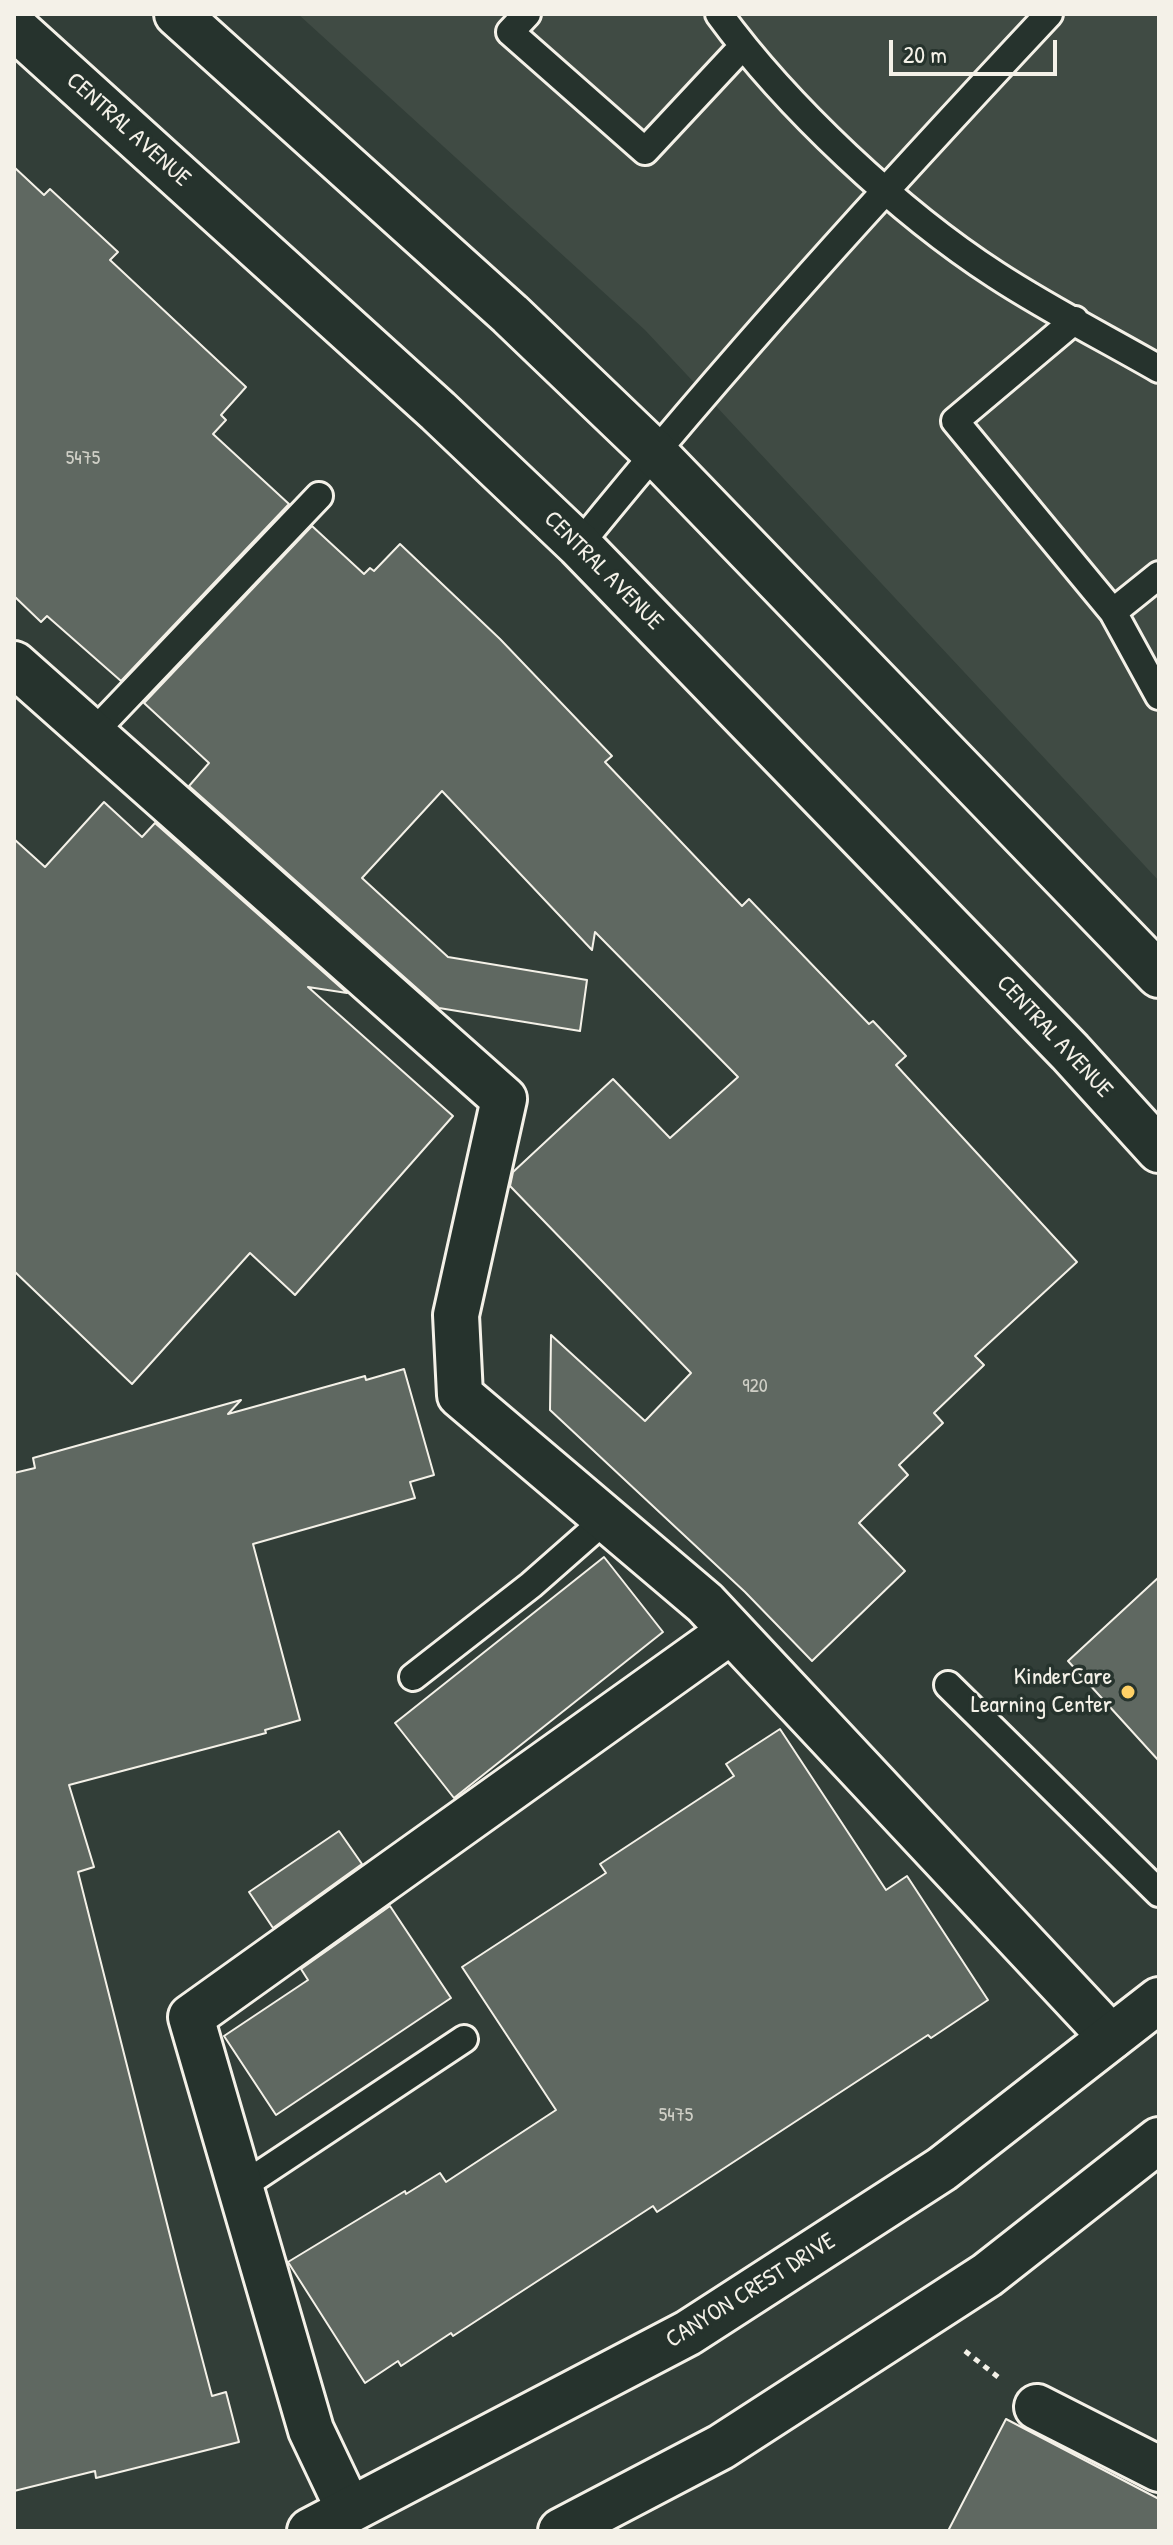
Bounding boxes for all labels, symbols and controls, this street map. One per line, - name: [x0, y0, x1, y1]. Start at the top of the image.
- scale bar: [893, 24, 1061, 74]
- text: 20 m: [903, 38, 947, 70]
- street label: CENTRAL AVENUE: [60, 67, 196, 193]
- house number: 5475: [66, 447, 100, 471]
- street label: CENTRAL AVENUE: [537, 505, 669, 637]
- street label: CENTRAL AVENUE: [990, 970, 1118, 1104]
- house number: 920: [742, 1375, 768, 1399]
- place label: KinderCare Learning Center: [971, 1664, 1112, 1720]
- marker: KinderCare Learning Center: [1119, 1683, 1137, 1701]
- house number: 5475: [659, 2104, 693, 2128]
- street label: CANYON CREST DRIVE: [661, 2227, 841, 2355]

